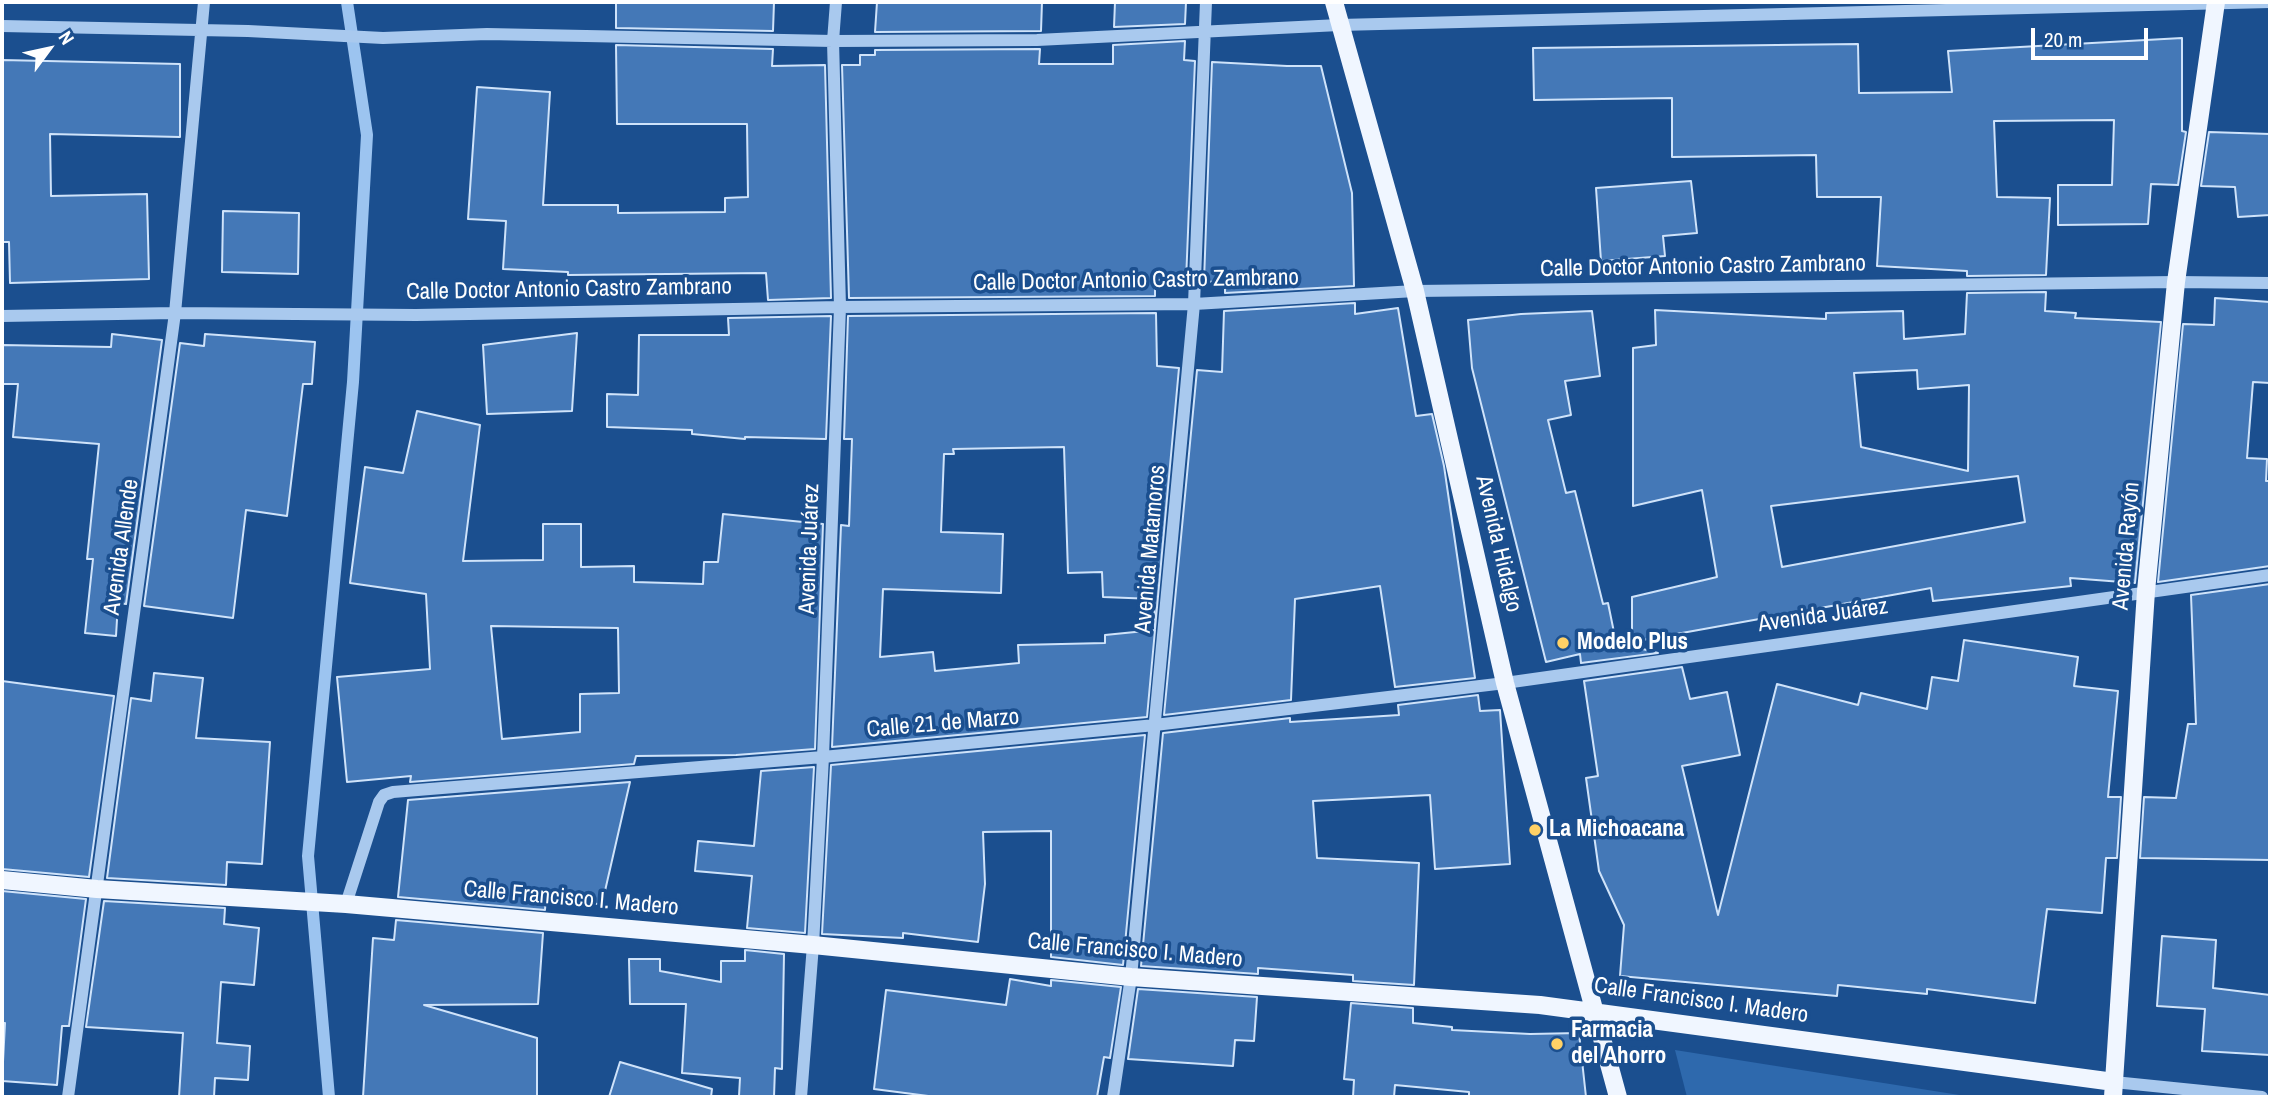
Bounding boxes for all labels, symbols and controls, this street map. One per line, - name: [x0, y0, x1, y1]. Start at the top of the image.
- north arrow: [14, 14, 84, 84]
- scale bar: [2034, 14, 2151, 58]
- text: 20 m: [2044, 25, 2082, 54]
- text: N: [53, 26, 81, 49]
- street label: Calle Doctor Antonio Castro Zambrano: [1540, 250, 1866, 284]
- street label: Calle Doctor Antonio Castro Zambrano: [973, 264, 1299, 298]
- street label: Calle Doctor Antonio Castro Zambrano: [406, 273, 732, 307]
- street label: Avenida Matamoros: [1130, 464, 1172, 634]
- street label: Avenida Hidalgo: [1469, 473, 1527, 615]
- street label: Avenida Allende: [99, 477, 145, 617]
- street label: Avenida Rayón: [2108, 481, 2146, 611]
- street label: Avenida Juárez: [794, 483, 826, 615]
- street label: Avenida Juárez: [1756, 593, 1890, 639]
- place label: Modelo Plus: [1577, 629, 1688, 657]
- marker: Modelo Plus: [1555, 635, 1571, 651]
- street label: Calle 21 de Marzo: [866, 704, 1020, 744]
- place label: La Michoacana: [1549, 816, 1684, 844]
- marker: La Michoacana: [1527, 822, 1543, 838]
- street label: Calle Francisco I. Madero: [462, 876, 680, 922]
- street label: Calle Francisco I. Madero: [1026, 928, 1244, 974]
- street label: Calle Francisco I. Madero: [1592, 972, 1810, 1030]
- place label: Farmacia del Ahorro: [1571, 1017, 1666, 1071]
- marker: Farmacia del Ahorro: [1549, 1036, 1565, 1052]

